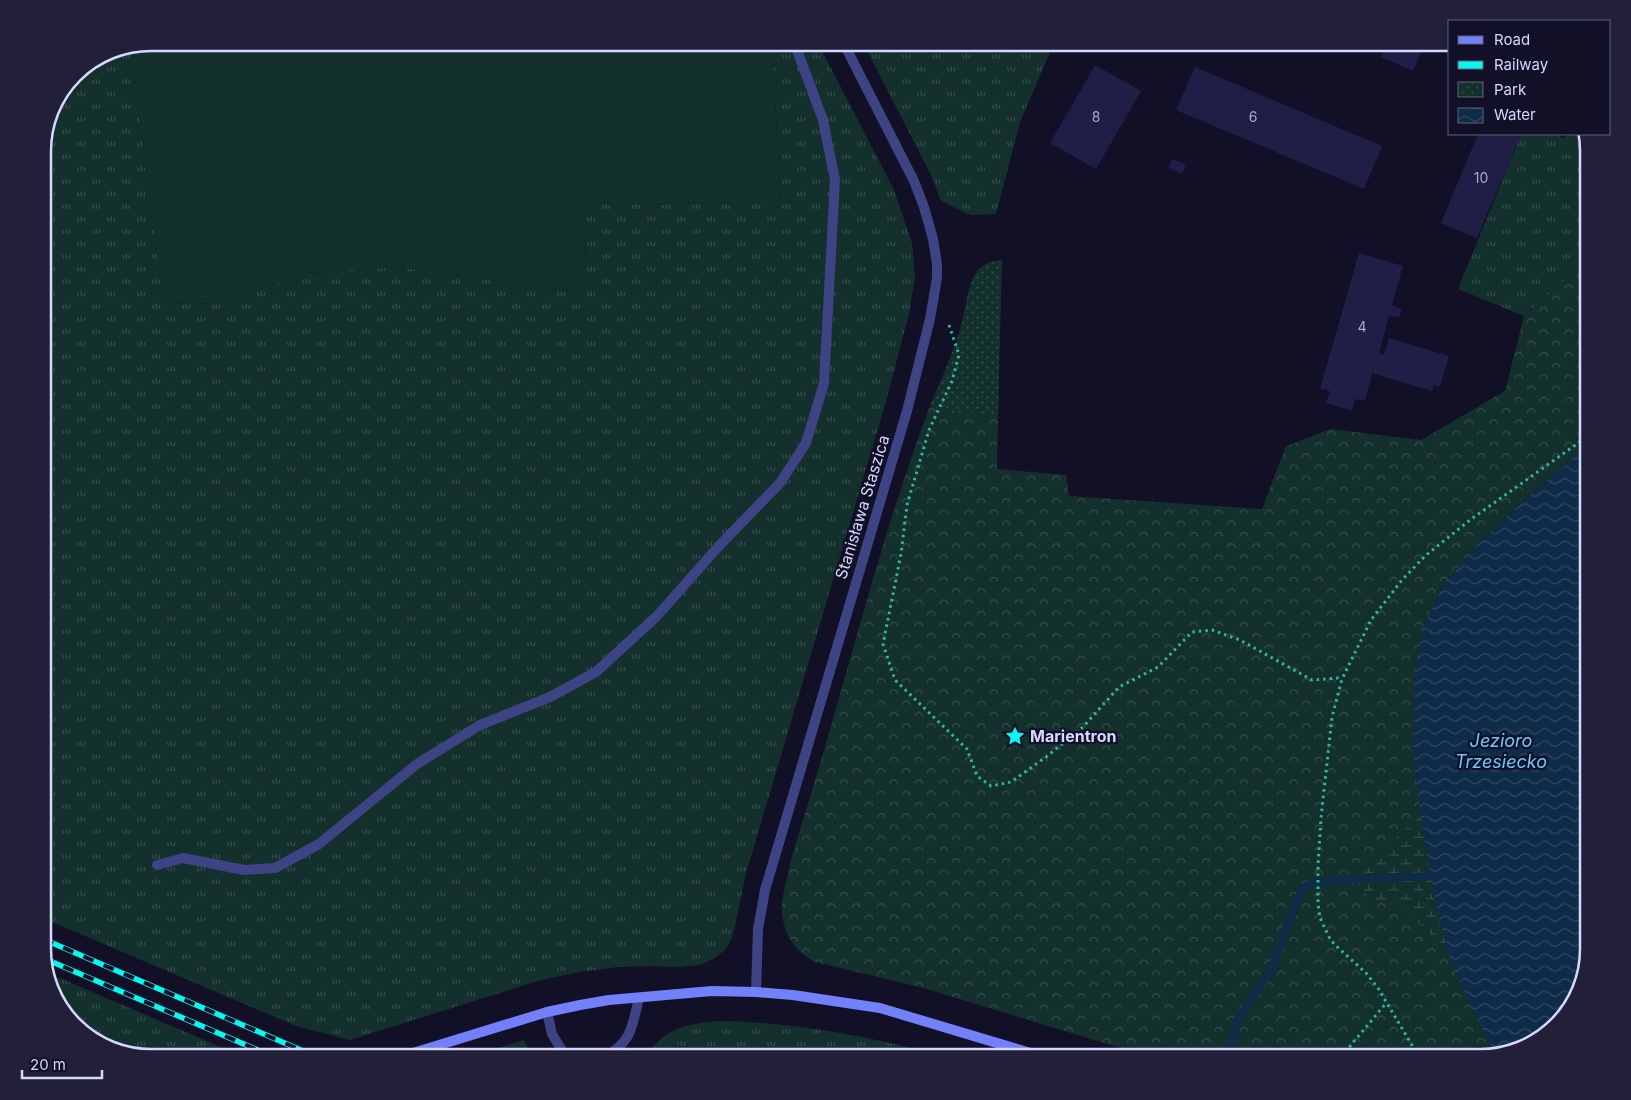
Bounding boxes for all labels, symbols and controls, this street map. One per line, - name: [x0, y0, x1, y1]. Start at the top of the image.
- legend: [1448, 20, 1611, 135]
- text: Road: [1494, 30, 1530, 49]
- text: Railway: [1494, 55, 1549, 74]
- text: Park: [1494, 80, 1527, 99]
- text: Water: [1494, 105, 1536, 124]
- house number: 8: [1092, 108, 1100, 125]
- house number: 6: [1249, 108, 1257, 125]
- house number: 10: [1474, 169, 1488, 186]
- house number: 4: [1357, 318, 1367, 335]
- street label: Stanisława Staszica: [831, 432, 893, 582]
- place icon: Marientron: [1004, 725, 1026, 747]
- place label: Marientron: [1030, 726, 1116, 746]
- water label: Jezioro Trzesiecko: [1455, 730, 1547, 772]
- scale bar: [22, 1048, 102, 1080]
- text: 20 m: [30, 1055, 66, 1074]

